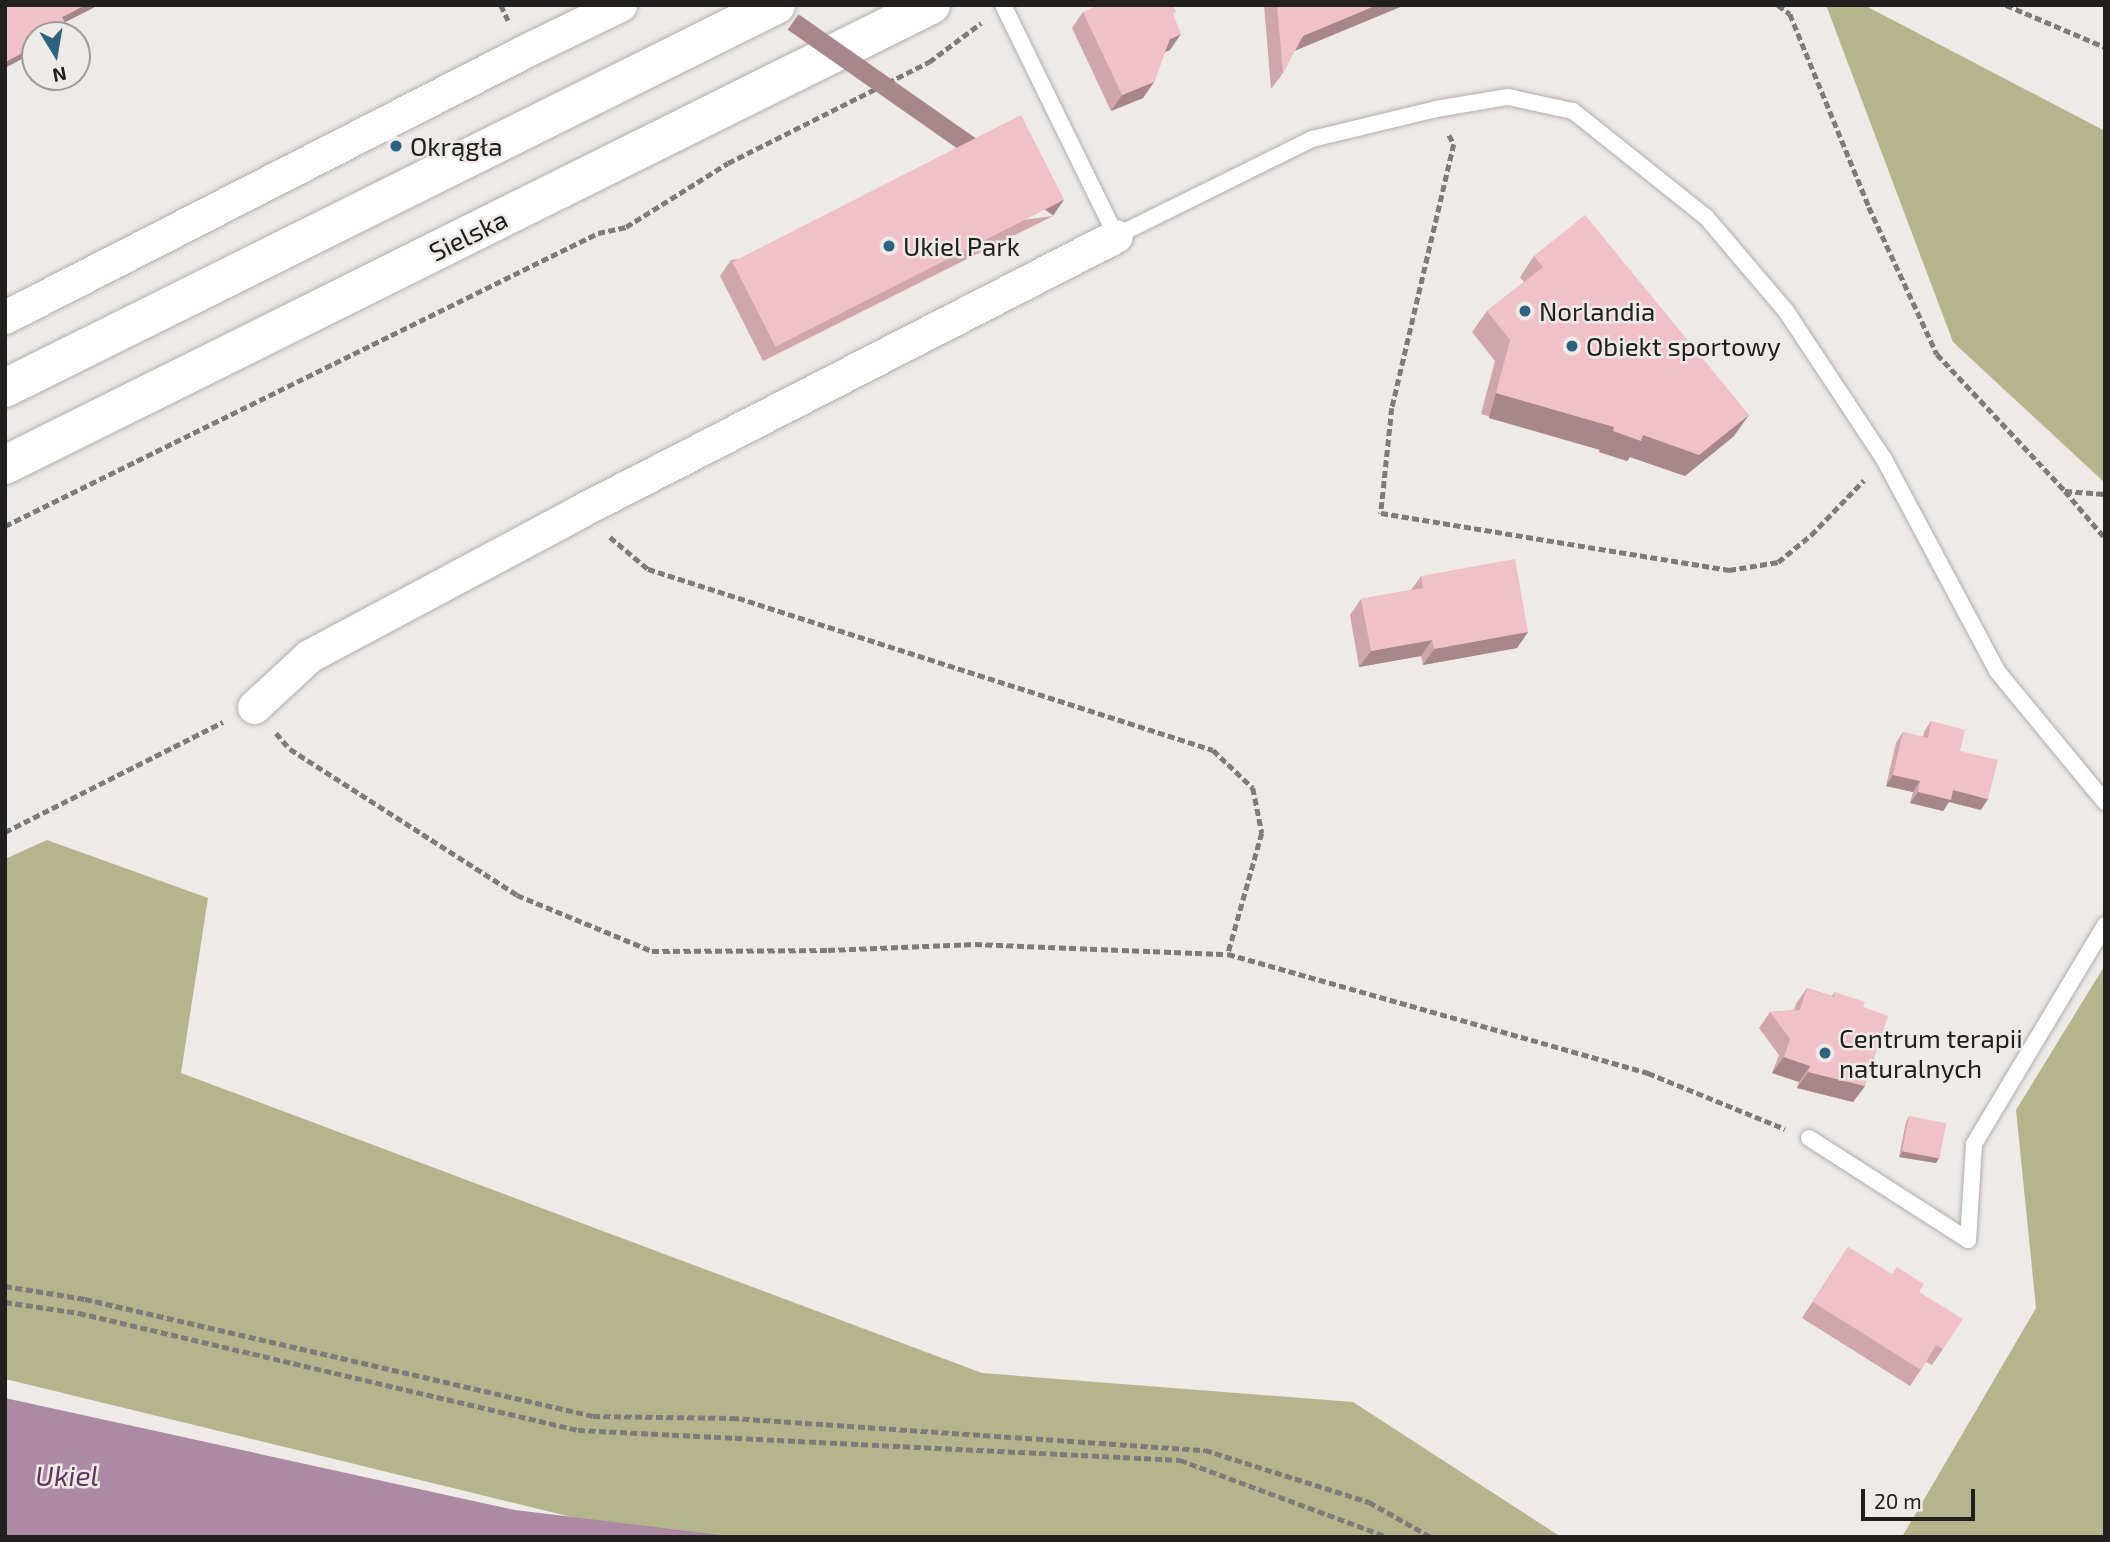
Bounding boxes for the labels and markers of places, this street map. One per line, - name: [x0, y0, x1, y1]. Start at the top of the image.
- place label: Okrągła: [410, 130, 503, 162]
- marker: Okrągła: [388, 138, 404, 154]
- place label: Ukiel Park: [903, 230, 1021, 262]
- marker: Ukiel Park: [881, 238, 897, 254]
- place label: Norlandia: [1539, 295, 1655, 327]
- marker: Norlandia: [1517, 303, 1533, 319]
- place label: Obiekt sportowy: [1586, 330, 1781, 362]
- marker: Obiekt sportowy: [1564, 338, 1580, 354]
- place label: Centrum terapii naturalnych: [1839, 1022, 2023, 1084]
- marker: Centrum terapii naturalnych: [1817, 1045, 1833, 1061]

